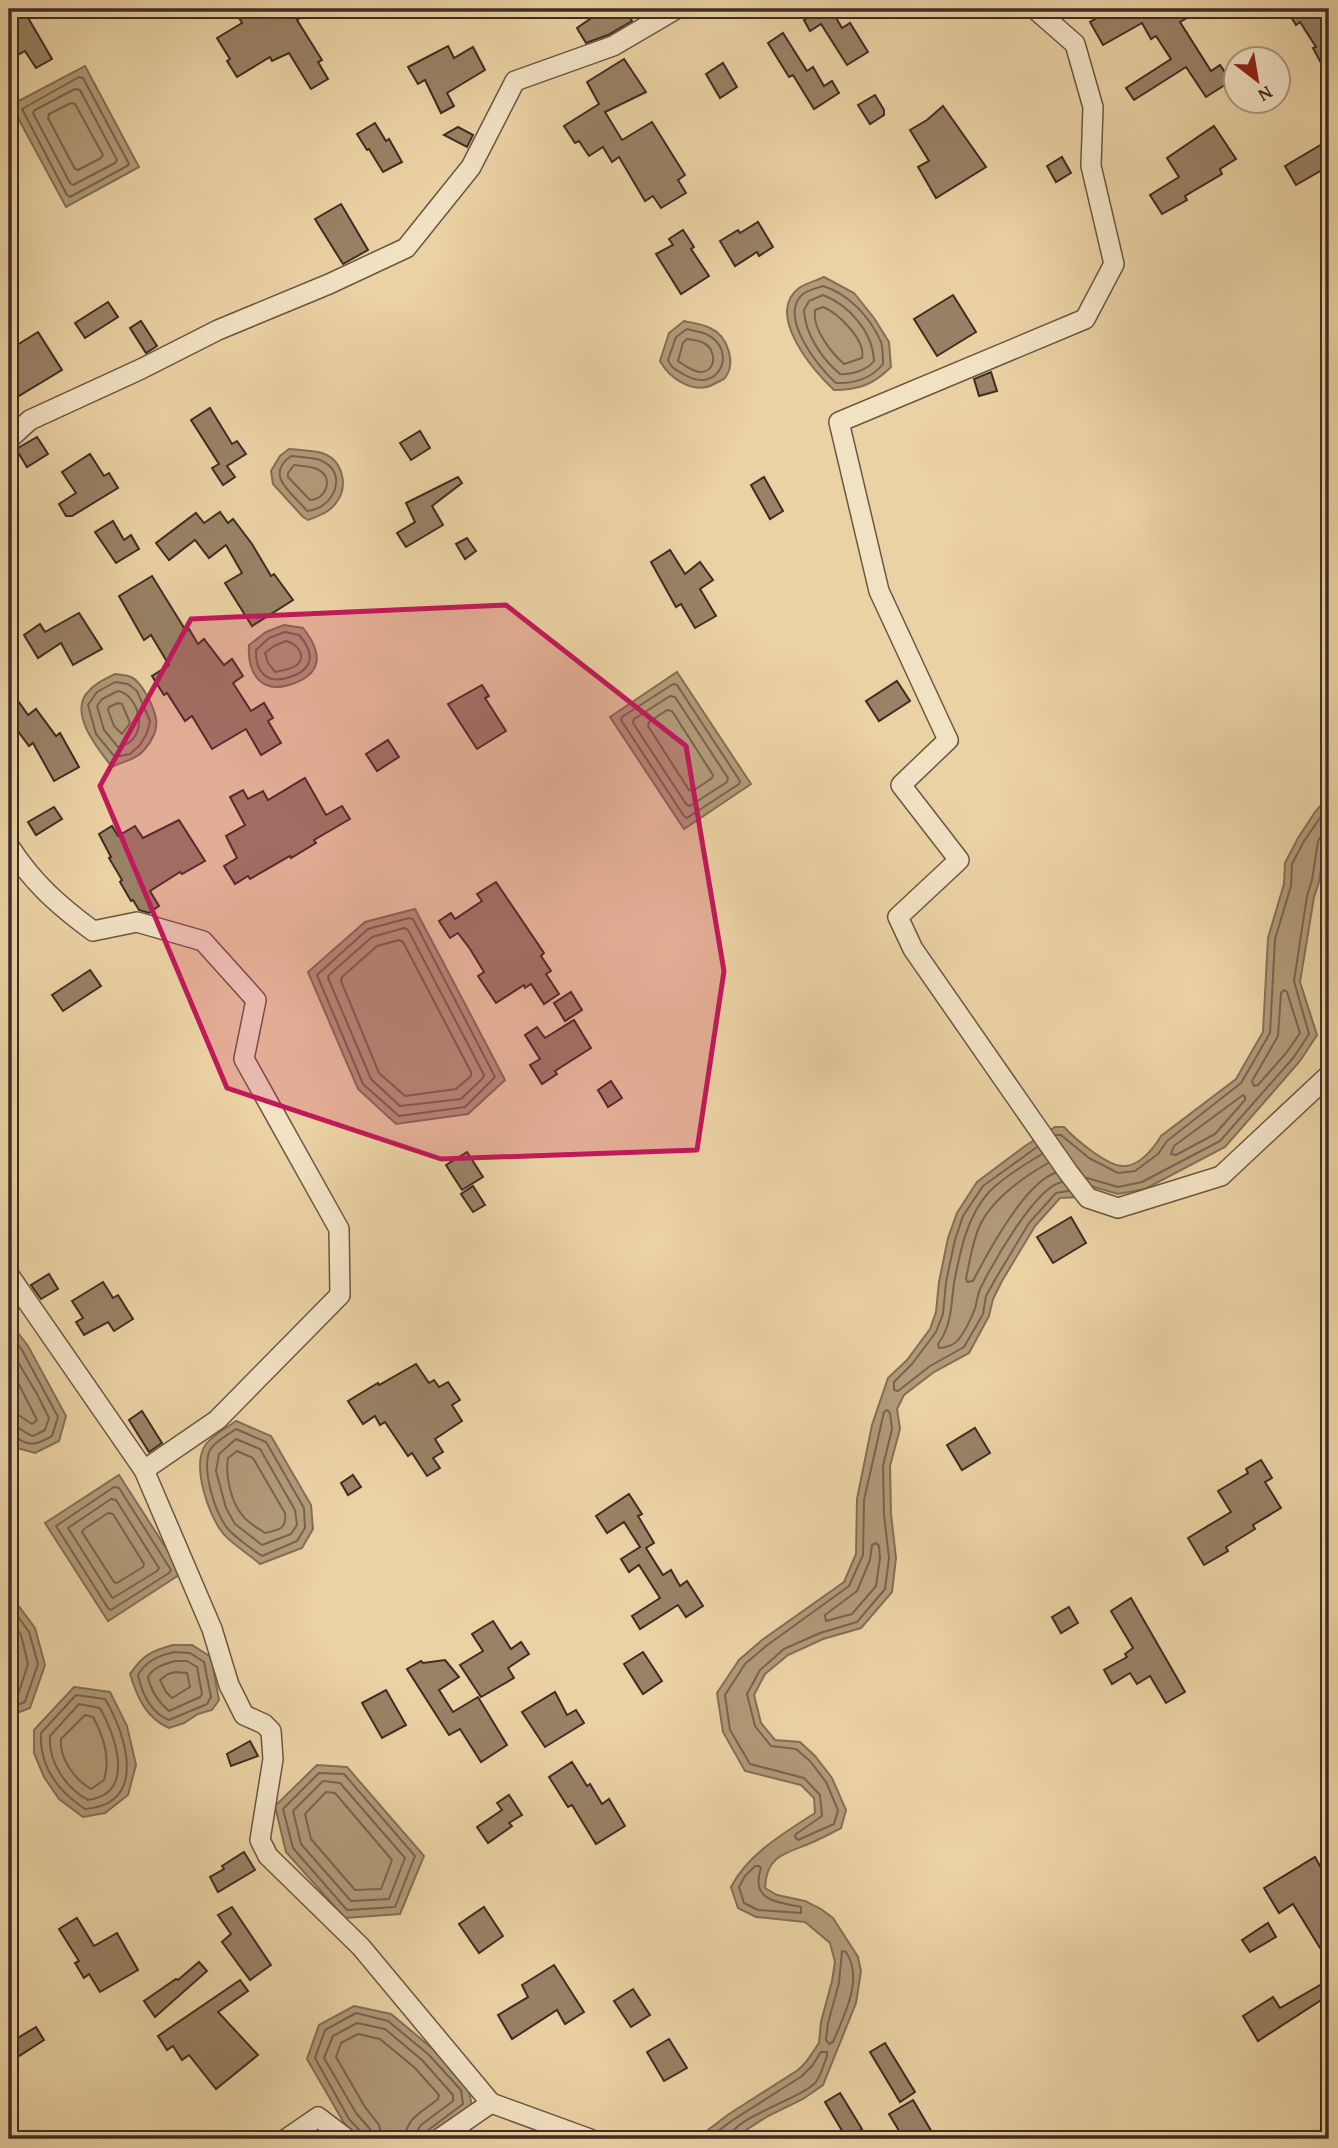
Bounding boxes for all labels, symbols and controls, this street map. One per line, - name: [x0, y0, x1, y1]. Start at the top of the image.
- north arrow: [1222, 46, 1292, 116]
- text: N: [1253, 79, 1278, 110]

